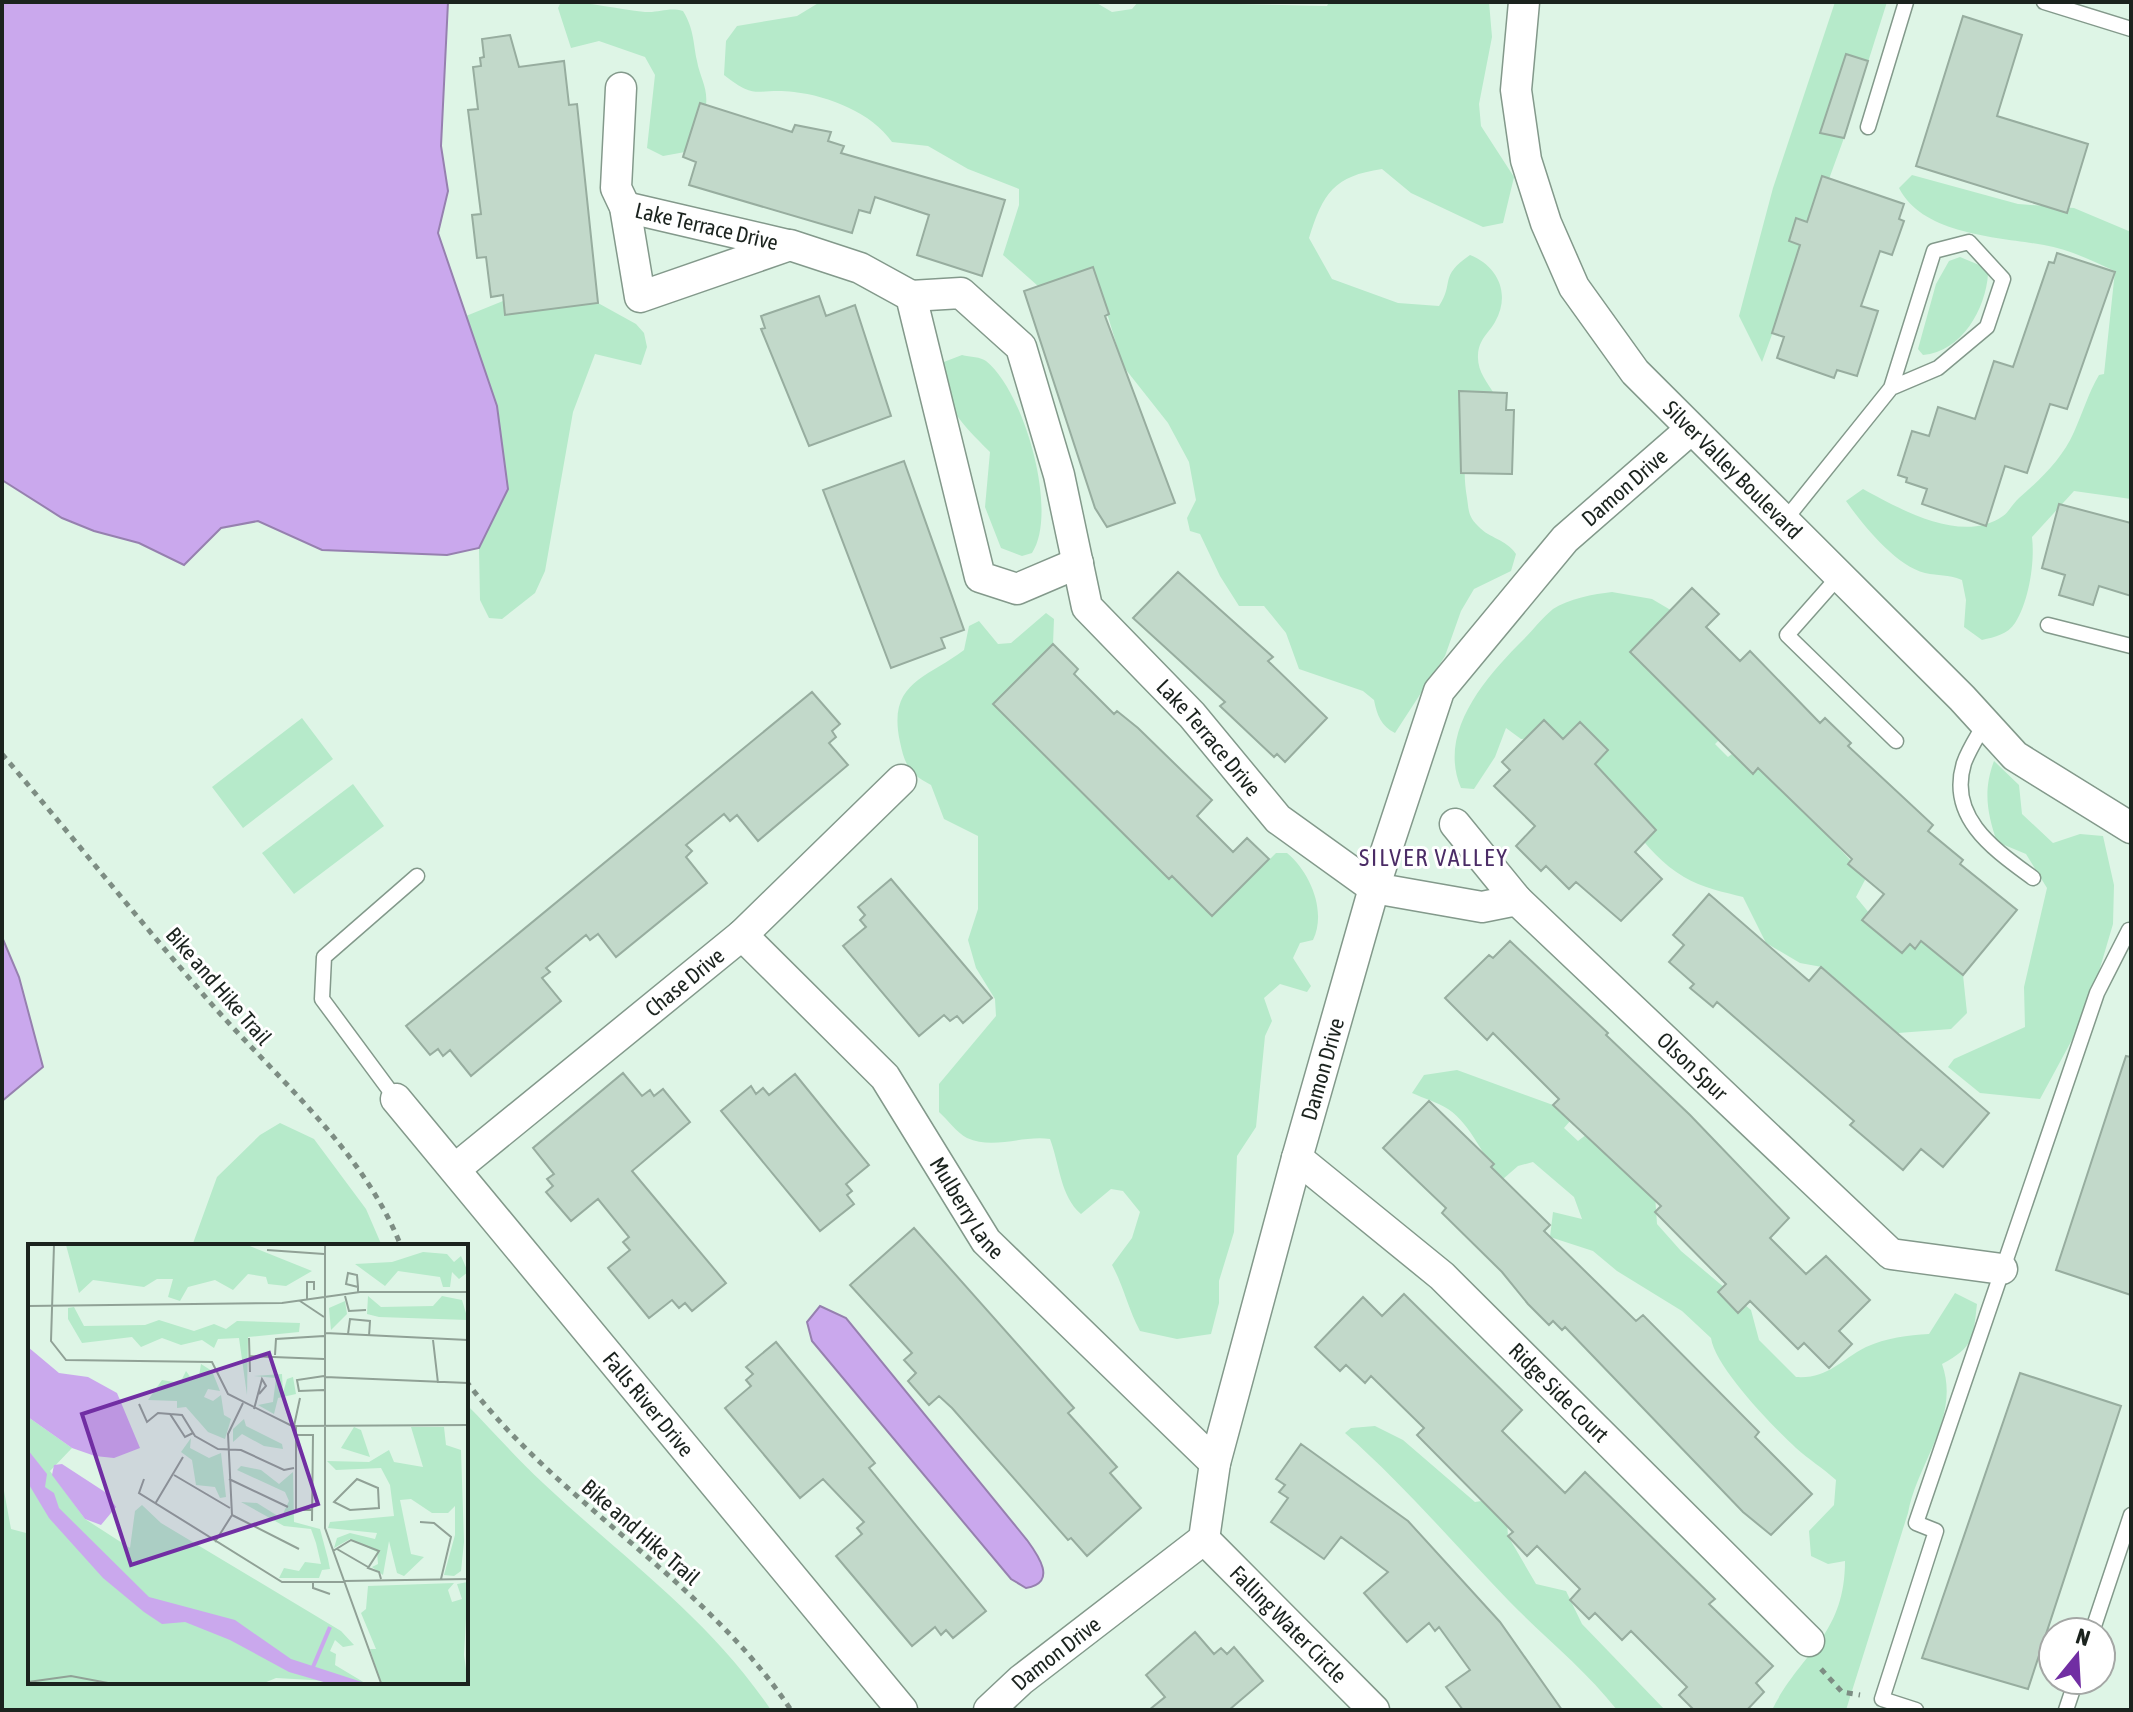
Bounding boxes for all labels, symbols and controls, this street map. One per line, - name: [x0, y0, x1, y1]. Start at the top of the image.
- street label: Lake Terrace Drive: [633, 197, 781, 255]
- street label: Silver Valley Boulevard: [1658, 395, 1808, 544]
- street label: Damon Drive: [1576, 443, 1673, 532]
- street label: Lake Terrace Drive: [1151, 674, 1266, 801]
- district label: SILVER VALLEY: [1359, 844, 1509, 871]
- street label: Bike and Hike Trail: [161, 922, 277, 1050]
- street label: Chase Drive: [640, 942, 729, 1022]
- street label: Damon Drive: [1295, 1015, 1349, 1123]
- street label: Olson Spur: [1652, 1027, 1733, 1106]
- street label: Mulberry Lane: [924, 1152, 1009, 1264]
- inset map: [28, 1244, 468, 1684]
- street label: Ridge Side Court: [1504, 1337, 1614, 1447]
- street label: Falls River Drive: [598, 1346, 700, 1462]
- street label: Bike and Hike Trail: [577, 1474, 705, 1590]
- street label: Falling Water Circle: [1225, 1560, 1352, 1688]
- street label: Damon Drive: [1006, 1611, 1106, 1695]
- north arrow: [2037, 1616, 2117, 1696]
- text: N: [2073, 1623, 2093, 1651]

